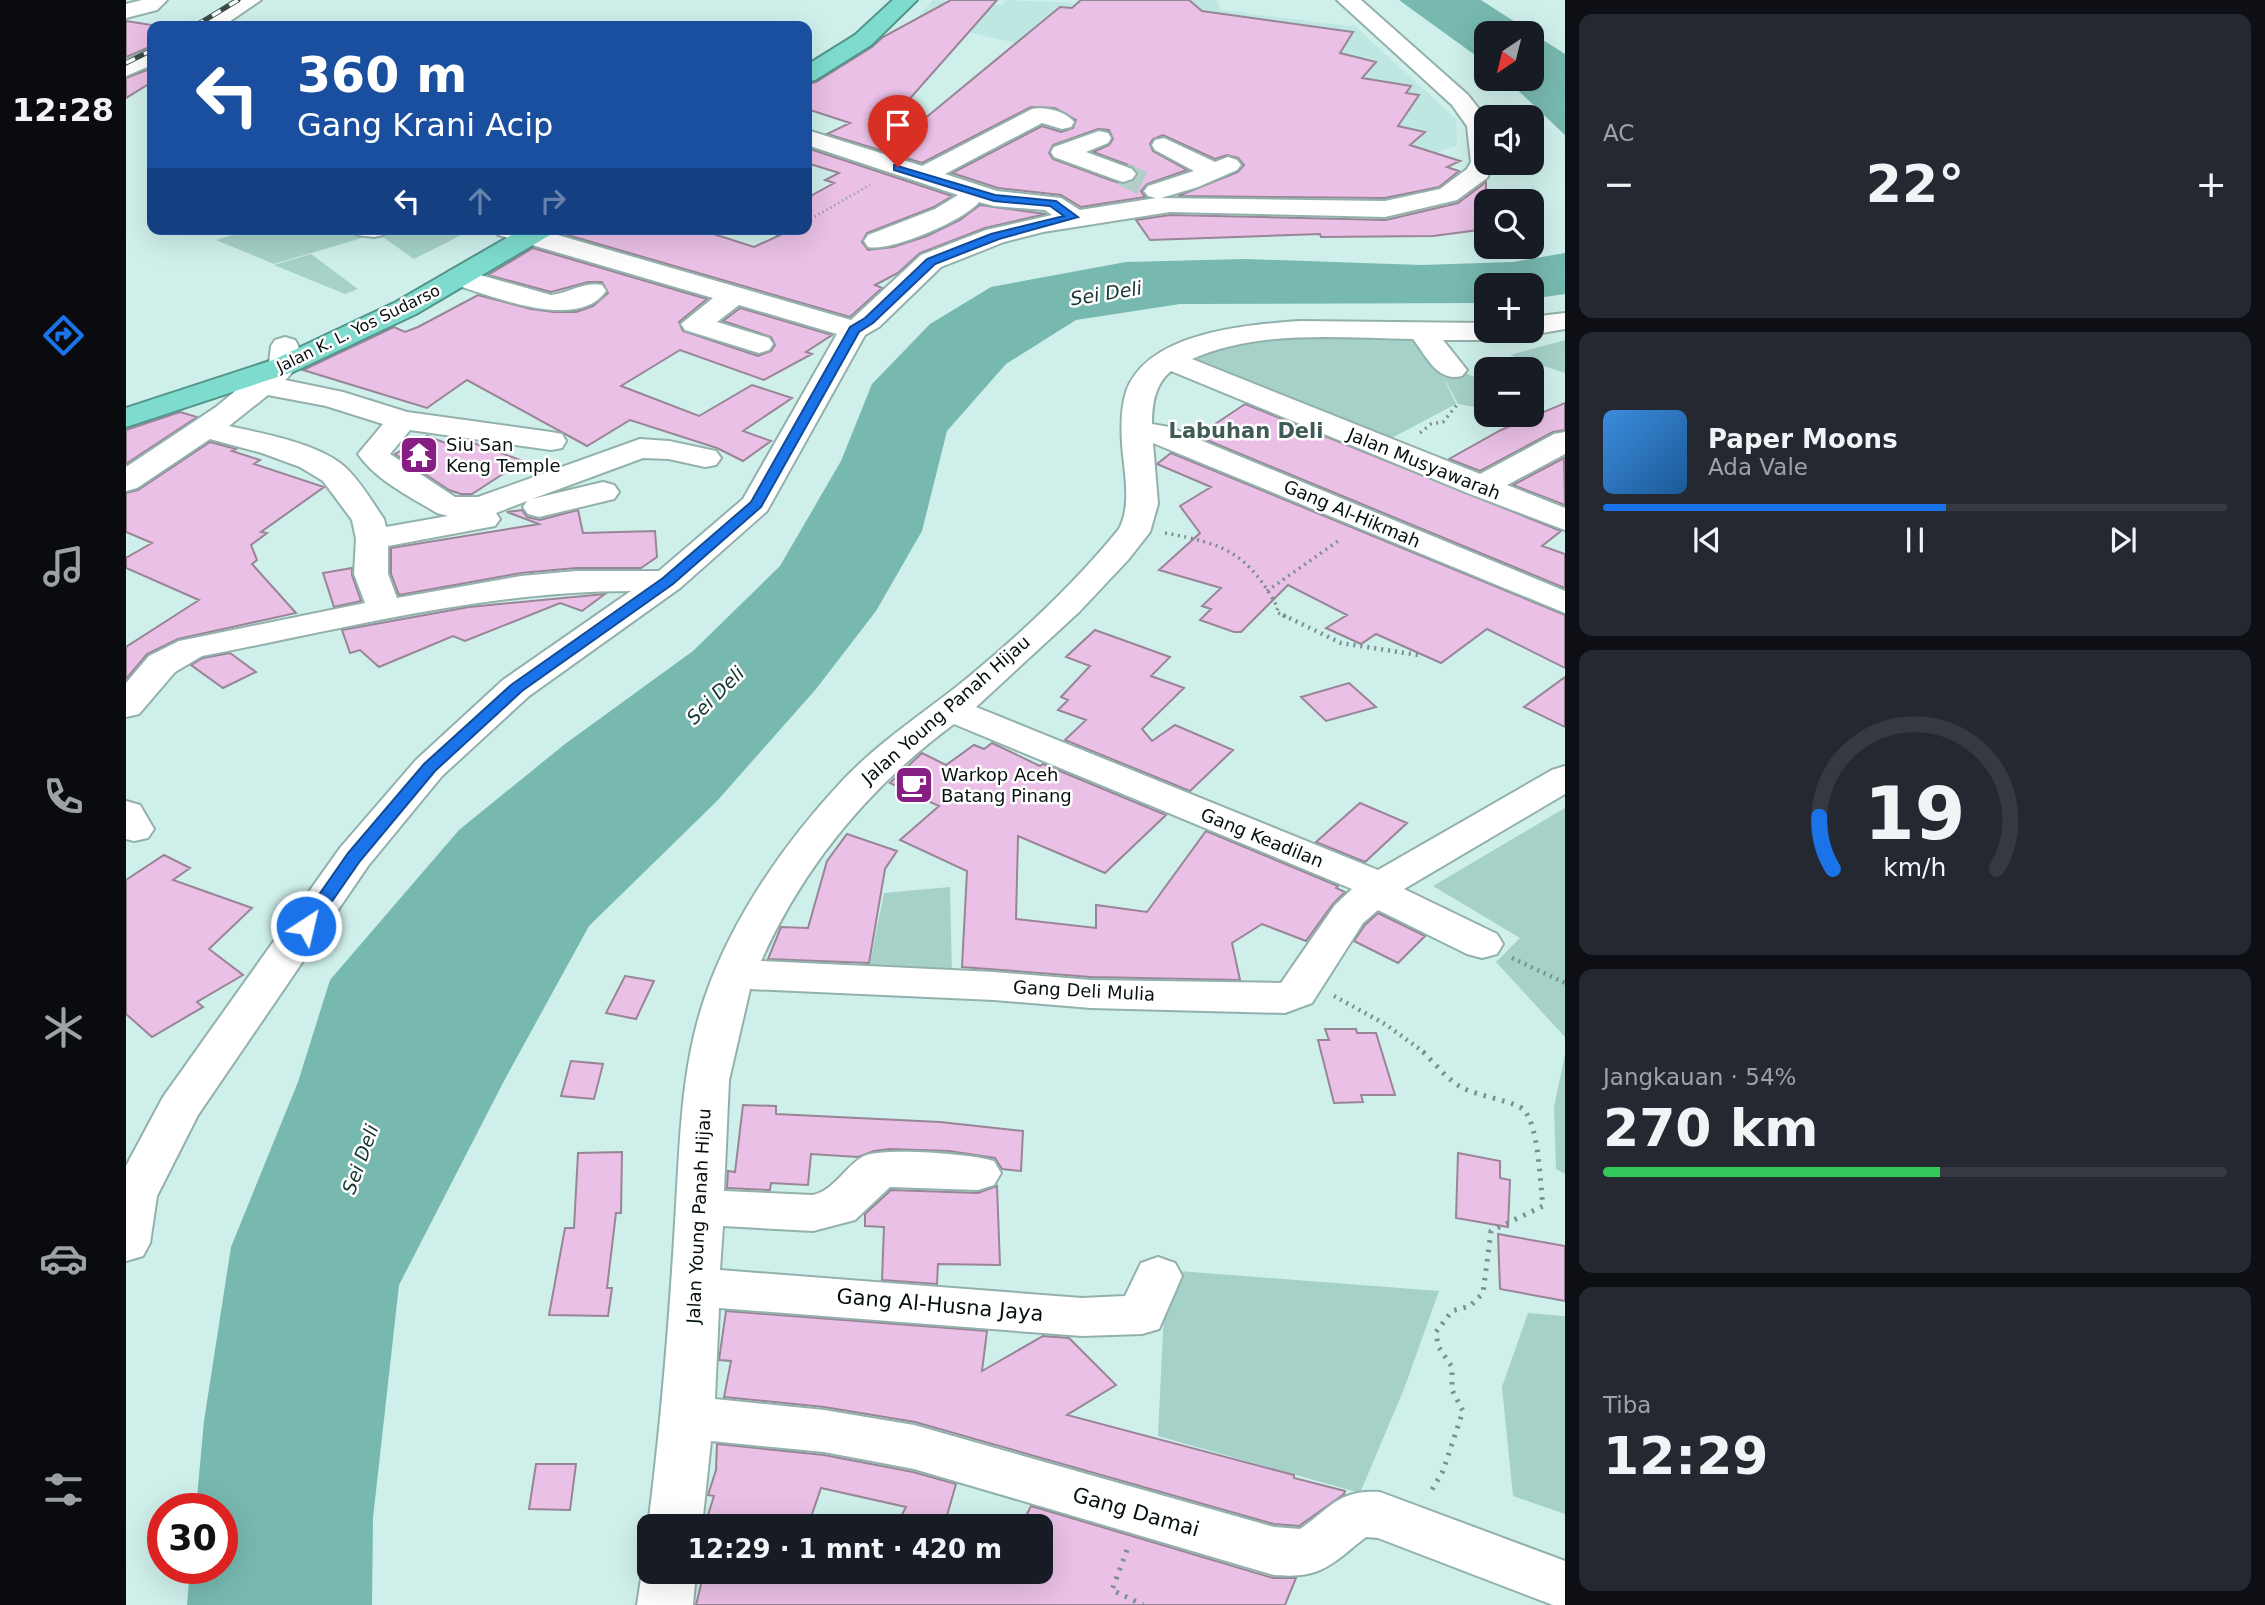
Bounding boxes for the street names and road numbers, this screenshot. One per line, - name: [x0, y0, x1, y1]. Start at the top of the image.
- street label: Jalan K. L. Yos Sudarso: [272, 281, 443, 377]
- street label: Jalan Musyawarah: [1344, 423, 1504, 504]
- street label: Gang Al-Hikmah: [1281, 475, 1424, 552]
- street label: Jalan Young Panah Hijau: [857, 631, 1034, 789]
- street label: Gang Keadilan: [1198, 803, 1327, 872]
- street label: Gang Deli Mulia: [1012, 976, 1156, 1005]
- street label: Jalan Young Panah Hijau: [682, 1108, 715, 1325]
- street label: Gang Al-Husna Jaya: [836, 1284, 1044, 1326]
- street label: Gang Damai: [1070, 1482, 1202, 1542]

